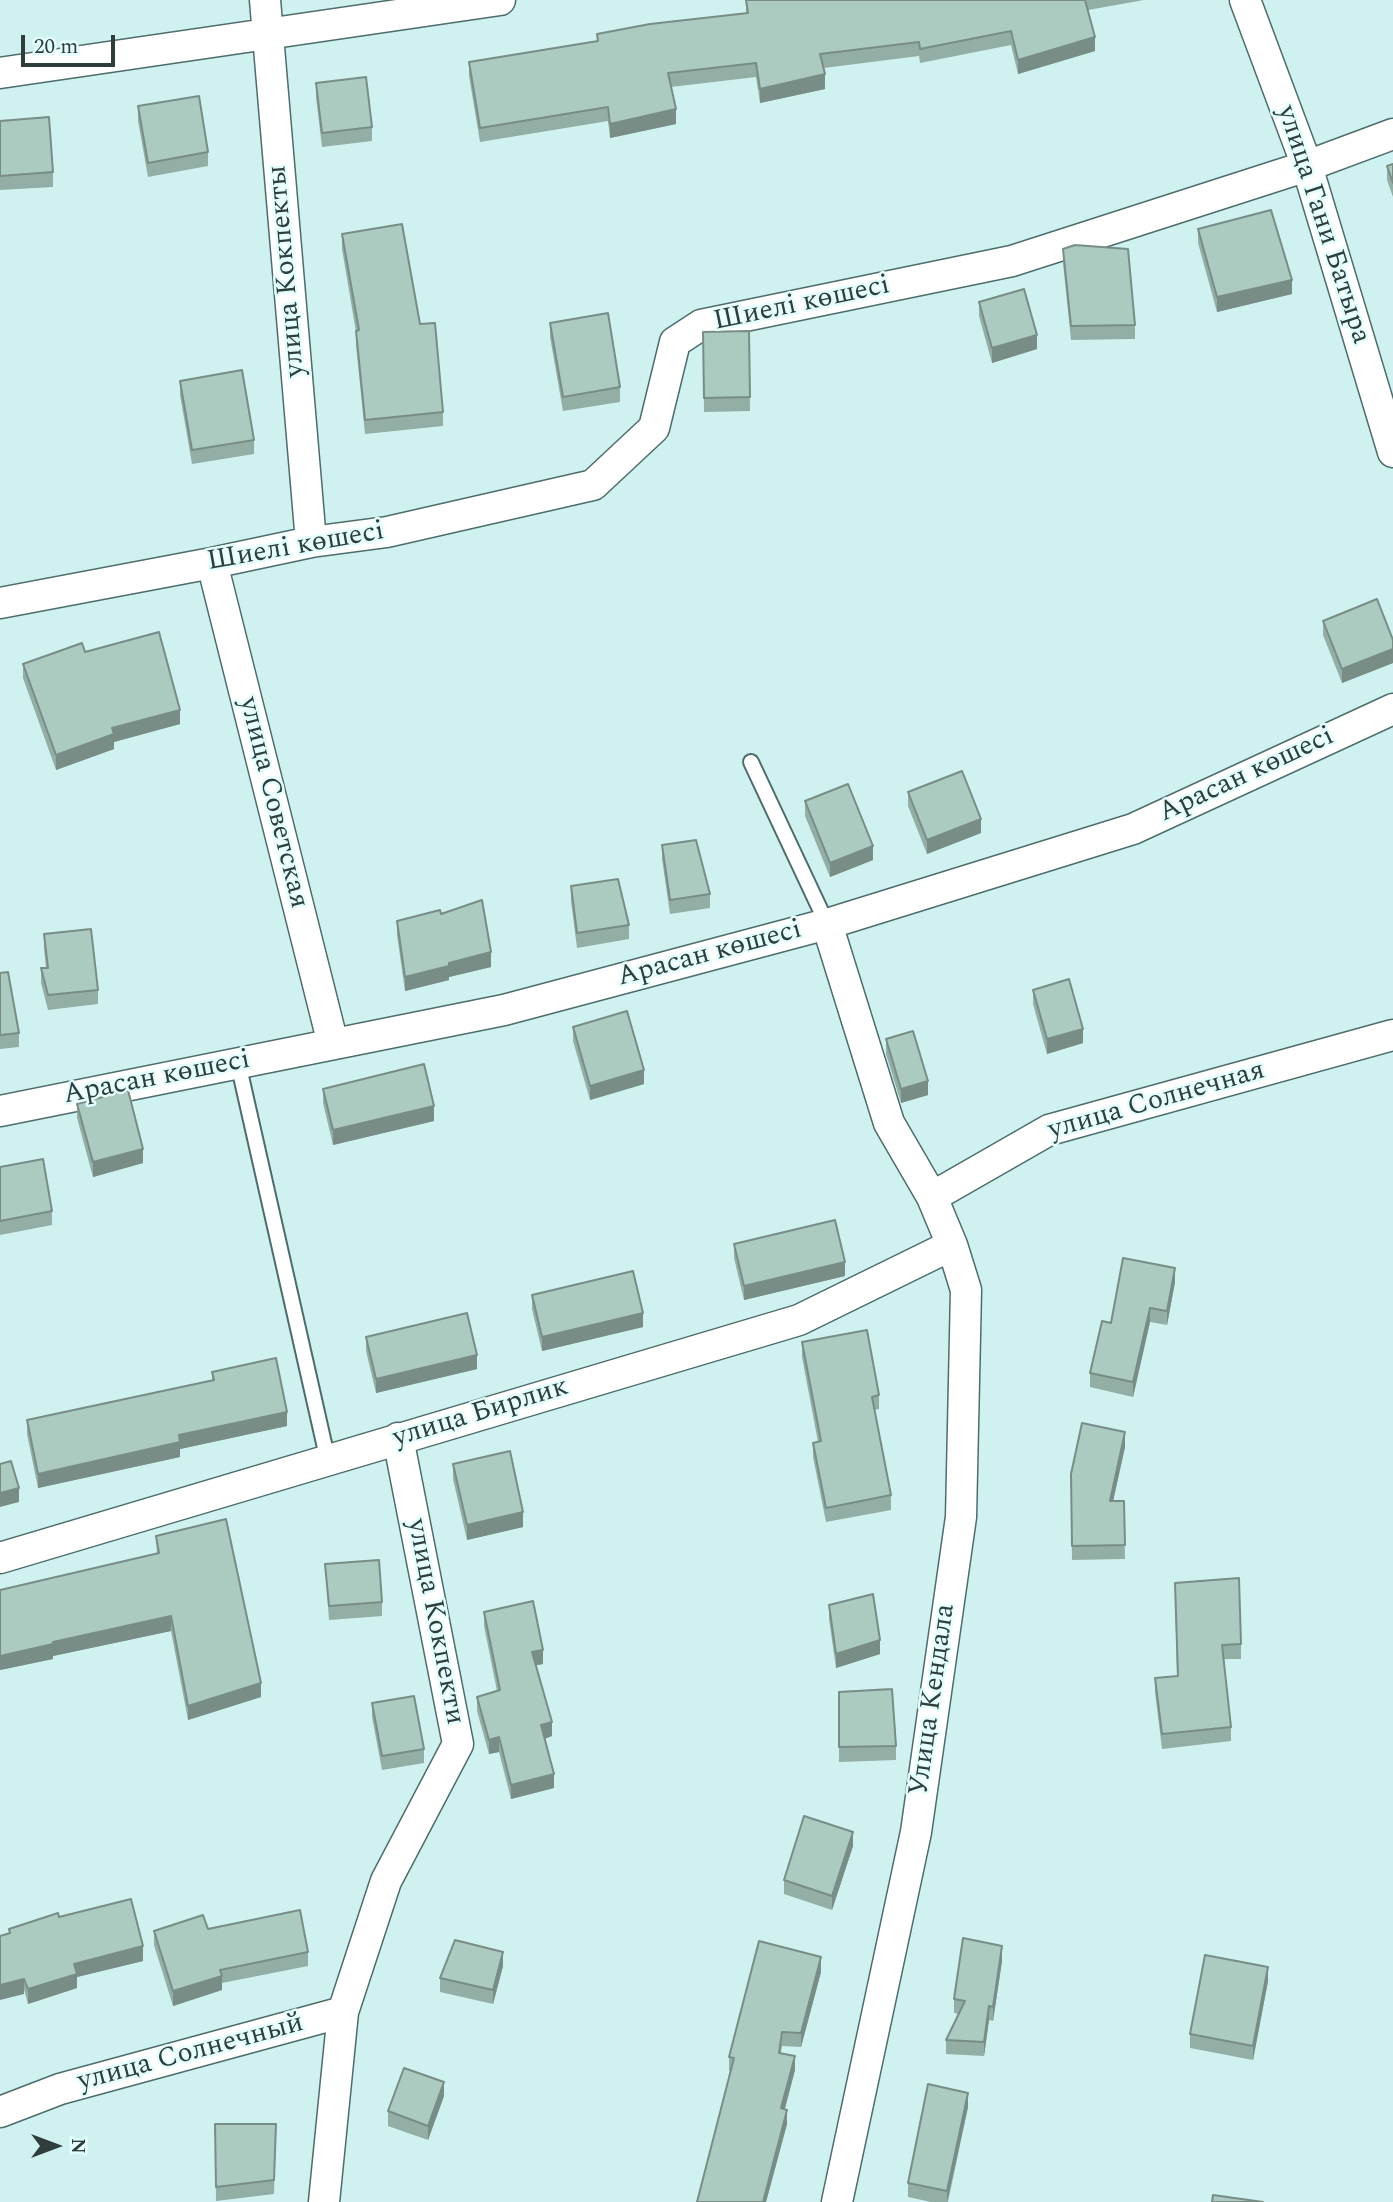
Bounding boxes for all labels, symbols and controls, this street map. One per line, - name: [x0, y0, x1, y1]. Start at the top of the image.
- scale bar: [24, 21, 119, 65]
- text: 20 m: [34, 31, 78, 63]
- street label: улица Гани Батыра: [1268, 102, 1376, 348]
- street label: улица Кокпекты: [262, 164, 314, 378]
- street label: Шиелі көшесі: [711, 270, 893, 340]
- street label: Шиелі көшесі: [205, 516, 387, 580]
- street label: улица Советская: [230, 694, 314, 912]
- street label: Арасан көшесі: [1154, 721, 1340, 831]
- street label: Арасан көшесі: [614, 914, 806, 996]
- street label: Арасан көшесі: [61, 1044, 253, 1114]
- street label: улица Солнечная: [1045, 1055, 1269, 1149]
- street label: улица Бирлик: [389, 1371, 573, 1457]
- street label: улица Кокпекти: [398, 1516, 470, 1728]
- street label: Улица Кендала: [904, 1602, 964, 1798]
- street label: улица Солнечный: [74, 2008, 308, 2100]
- north arrow: [21, 2111, 91, 2181]
- text: N: [63, 2138, 92, 2154]

